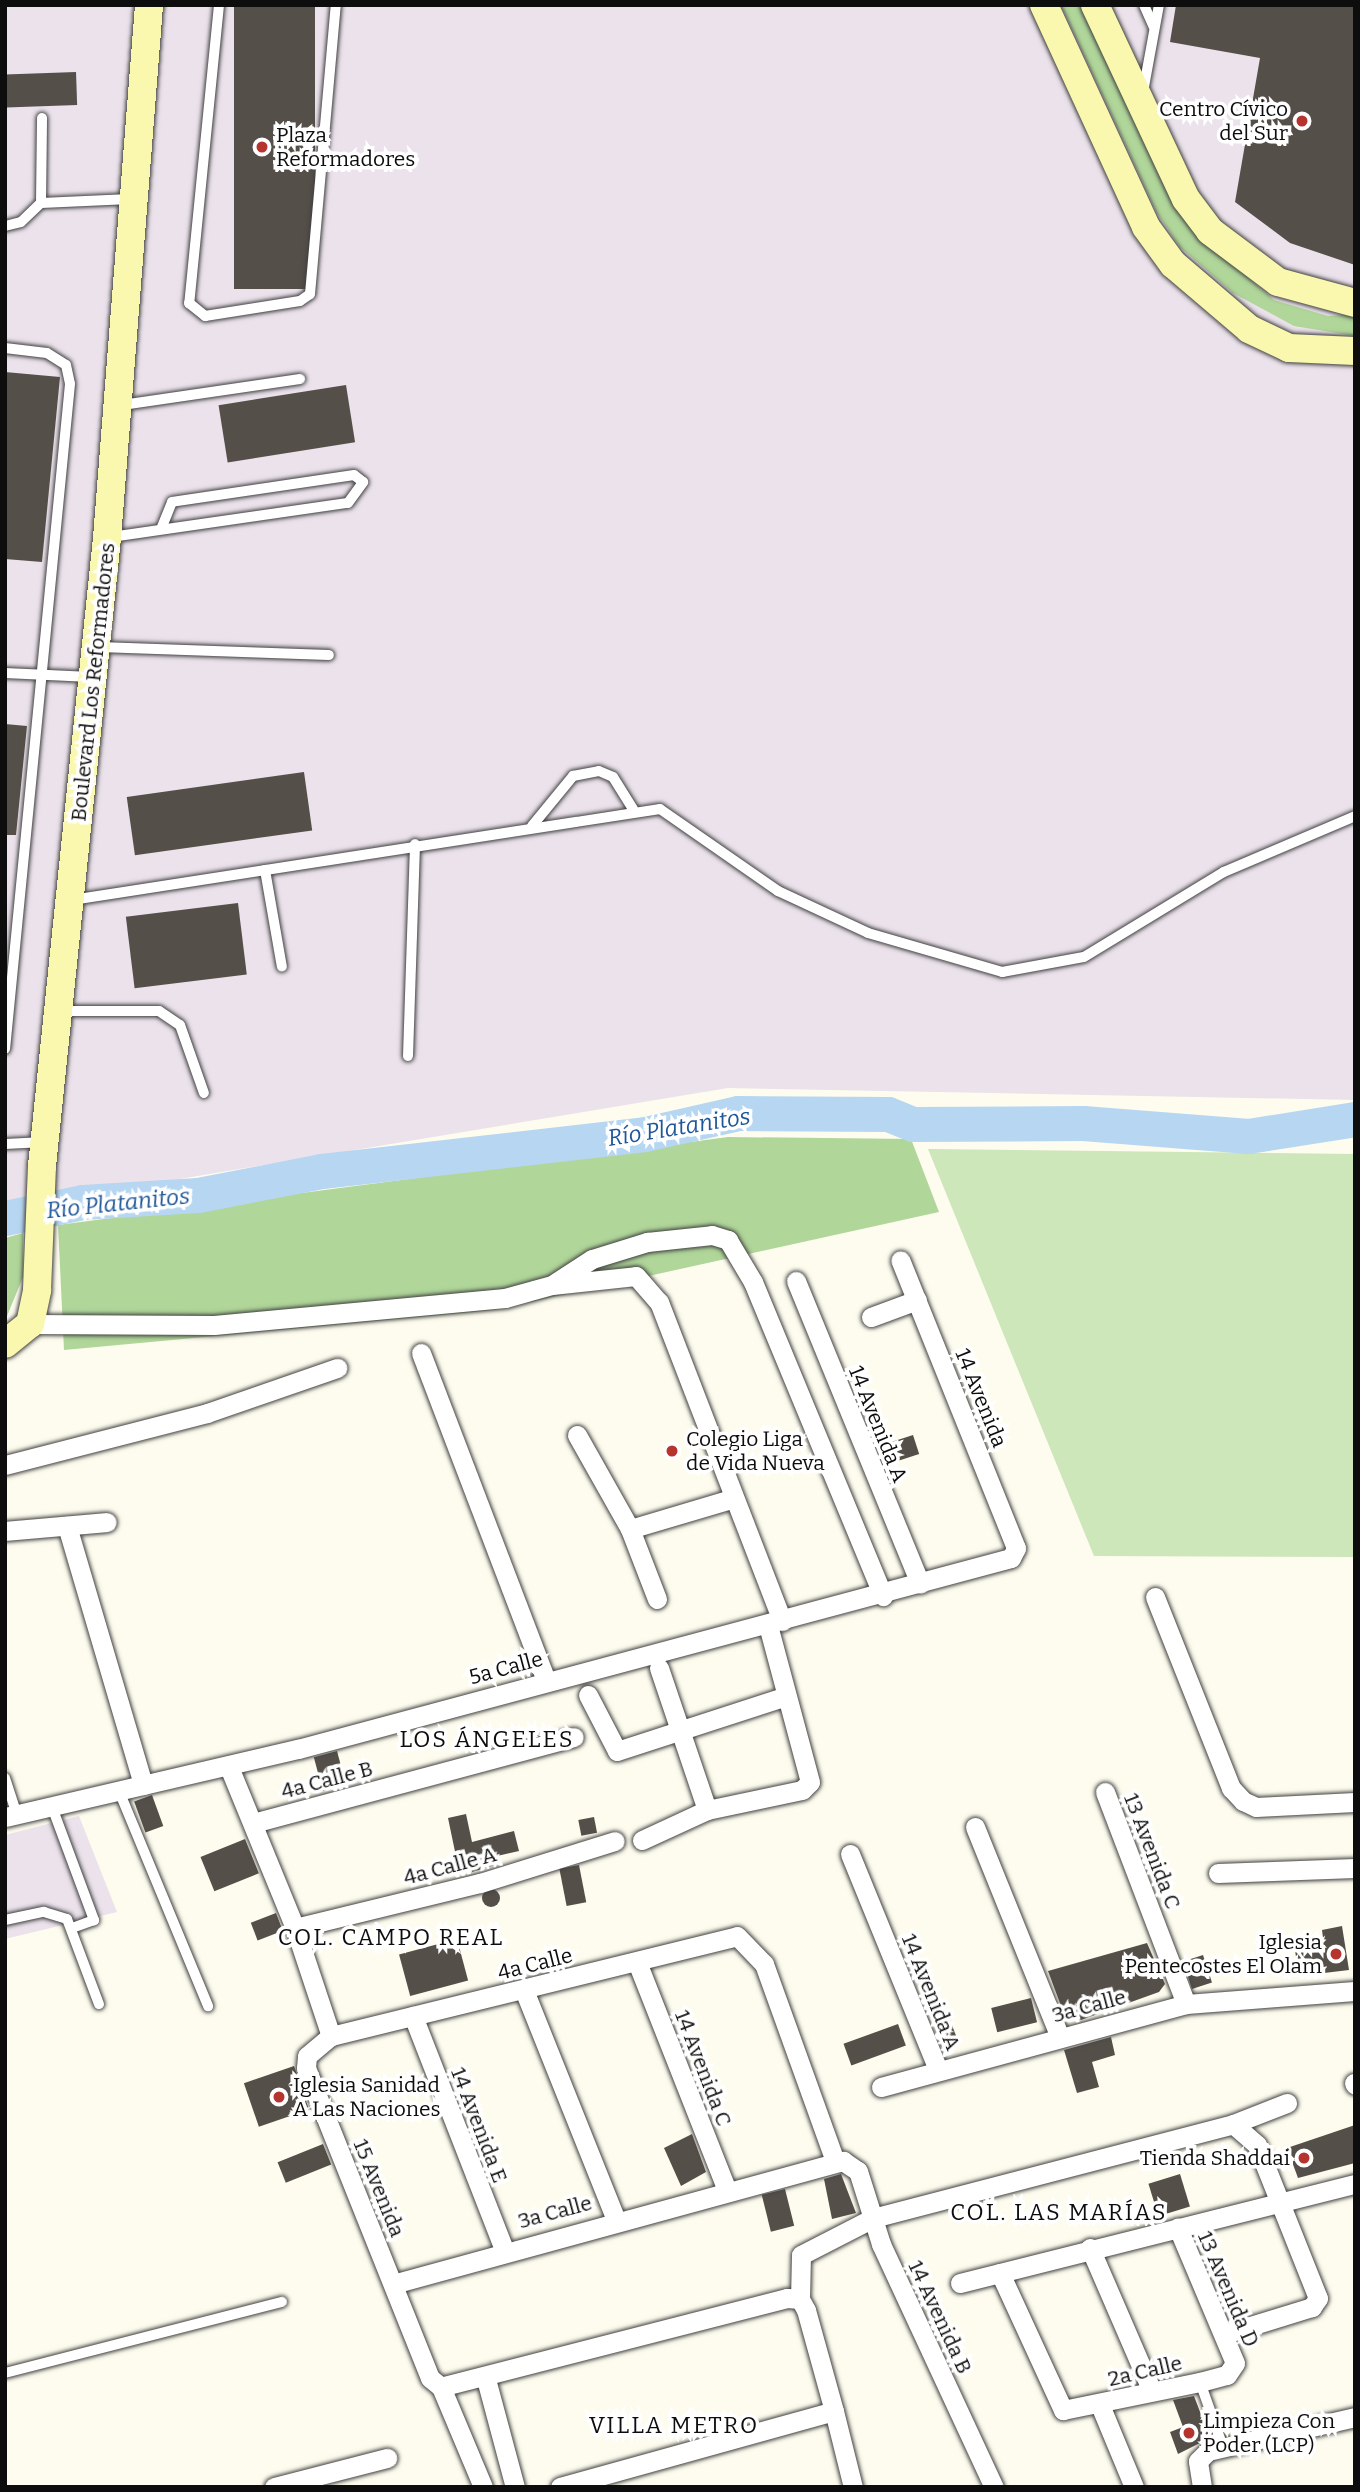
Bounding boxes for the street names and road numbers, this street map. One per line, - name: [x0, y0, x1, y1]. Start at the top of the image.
- street label: Boulevard Los Reformadores: [66, 541, 120, 823]
- street label: 14 Avenida: [950, 1345, 1012, 1451]
- street label: 14 Avenida A: [843, 1362, 913, 1486]
- street label: 5a Calle: [466, 1646, 546, 1690]
- street label: 4a Calle B: [278, 1756, 376, 1804]
- street label: 13 Avenida C: [1118, 1790, 1186, 1912]
- street label: 4a Calle A: [401, 1842, 499, 1890]
- street label: 14 Avenida A: [896, 1930, 966, 2054]
- street label: 4a Calle: [495, 1943, 575, 1985]
- street label: 3a Calle: [1049, 1984, 1129, 2028]
- street label: 14 Avenida C: [669, 2007, 737, 2129]
- street label: 14 Avenida E: [445, 2064, 513, 2186]
- street label: 15 Avenida: [348, 2135, 410, 2241]
- street label: 3a Calle: [515, 2190, 595, 2234]
- street label: 13 Avenida D: [1192, 2227, 1264, 2351]
- street label: 14 Avenida B: [903, 2256, 977, 2378]
- street label: 2a Calle: [1105, 2350, 1185, 2392]

